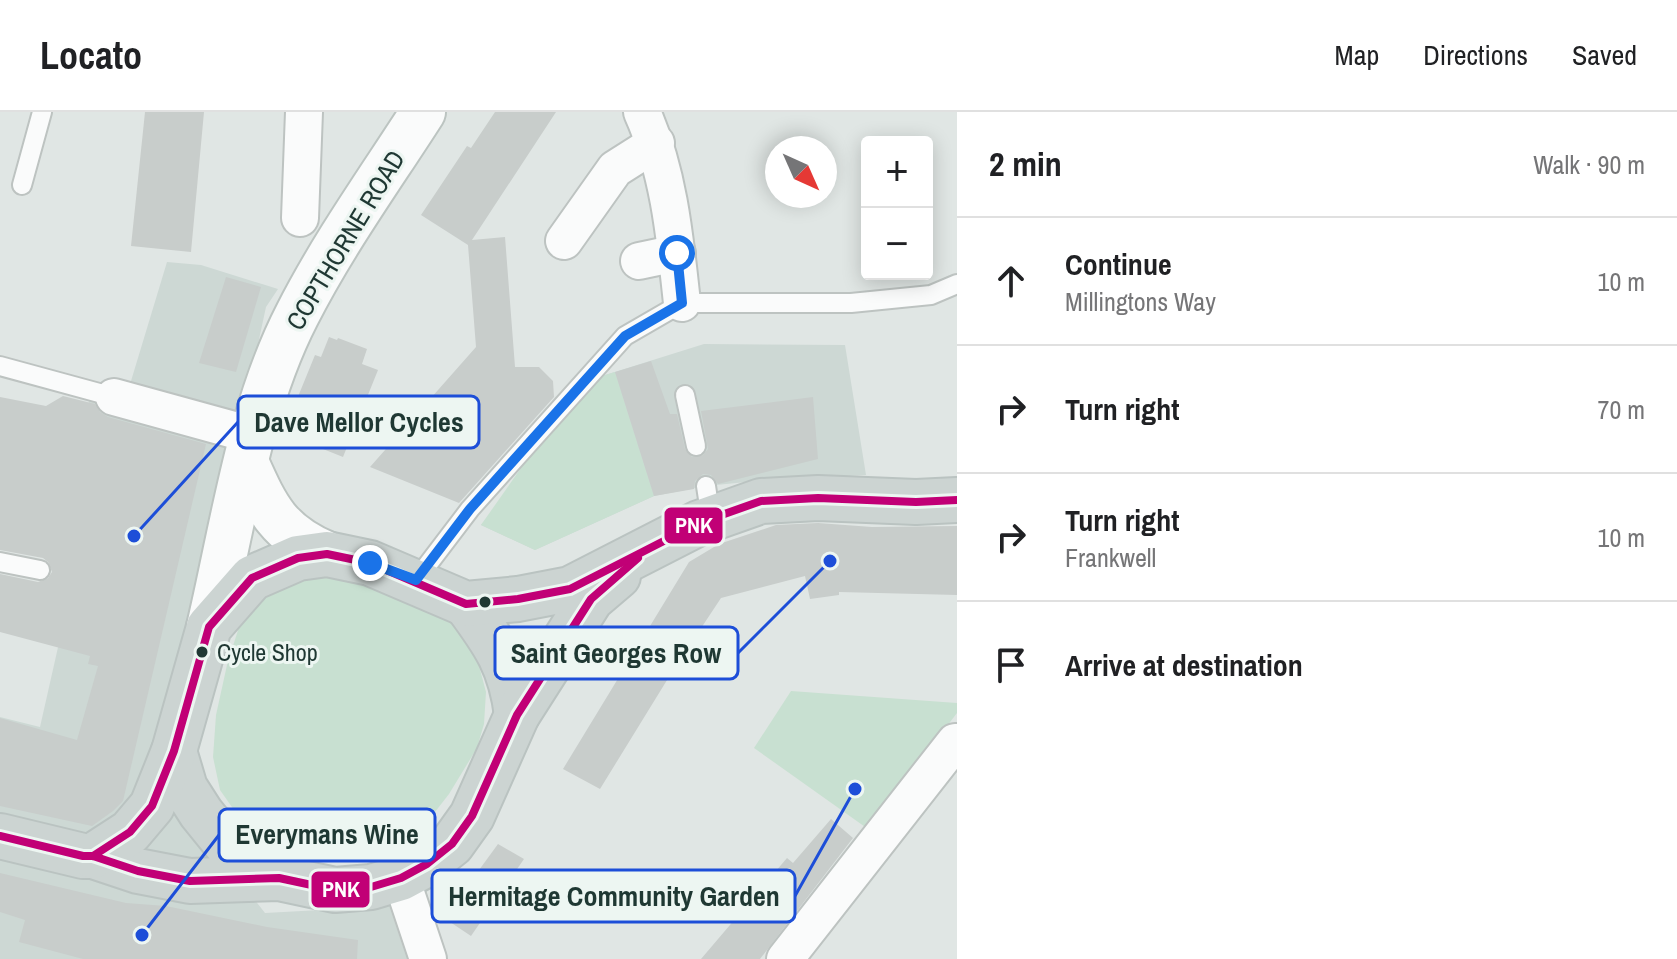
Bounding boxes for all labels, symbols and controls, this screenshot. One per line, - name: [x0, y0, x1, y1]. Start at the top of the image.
- text: Locato: [40, 30, 142, 81]
- text: Map: [1335, 36, 1379, 74]
- text: Directions: [1423, 36, 1528, 74]
- text: Saved: [1572, 36, 1637, 74]
- north arrow: [765, 136, 837, 208]
- map controls: [861, 136, 933, 280]
- button: +: [861, 136, 933, 208]
- text: 2 min: [989, 141, 1062, 187]
- street label: COPTHORNE ROAD: [278, 144, 412, 336]
- text: Walk · 90 m: [1533, 147, 1645, 182]
- button: −: [861, 208, 933, 280]
- route start: [659, 235, 695, 271]
- text: Continue: [1065, 244, 1172, 284]
- icon: ahead: [989, 259, 1033, 303]
- text: 10 m: [1598, 264, 1645, 299]
- text: Millingtons Way: [1065, 284, 1216, 319]
- icon: right: [989, 387, 1033, 431]
- text: Turn right: [1065, 389, 1179, 429]
- text: 70 m: [1598, 392, 1645, 427]
- callout: Dave Mellor Cycles: [238, 396, 479, 448]
- text: Dave Mellor Cycles: [254, 403, 464, 441]
- text: Turn right: [1065, 500, 1179, 540]
- line badge: PNK: [663, 506, 724, 545]
- text: PNK: [675, 510, 713, 540]
- icon: right: [989, 515, 1033, 559]
- text: 10 m: [1598, 520, 1645, 555]
- text: Frankwell: [1065, 540, 1156, 575]
- route end: [352, 545, 388, 581]
- unlabelled marker: [477, 594, 493, 610]
- callout: Saint Georges Row: [495, 627, 738, 679]
- text: Saint Georges Row: [511, 634, 721, 672]
- place label: Cycle Shop: [217, 636, 318, 668]
- icon: arrive: [989, 643, 1033, 687]
- marker: Cycle Shop: [194, 644, 210, 660]
- text: Arrive at destination: [1065, 645, 1303, 685]
- callout: Everymans Wine: [219, 809, 435, 861]
- text: Everymans Wine: [235, 815, 419, 853]
- line badge: PNK: [310, 870, 371, 909]
- callout: Hermitage Community Garden: [432, 870, 795, 922]
- text: PNK: [322, 874, 360, 904]
- text: Hermitage Community Garden: [448, 877, 780, 915]

